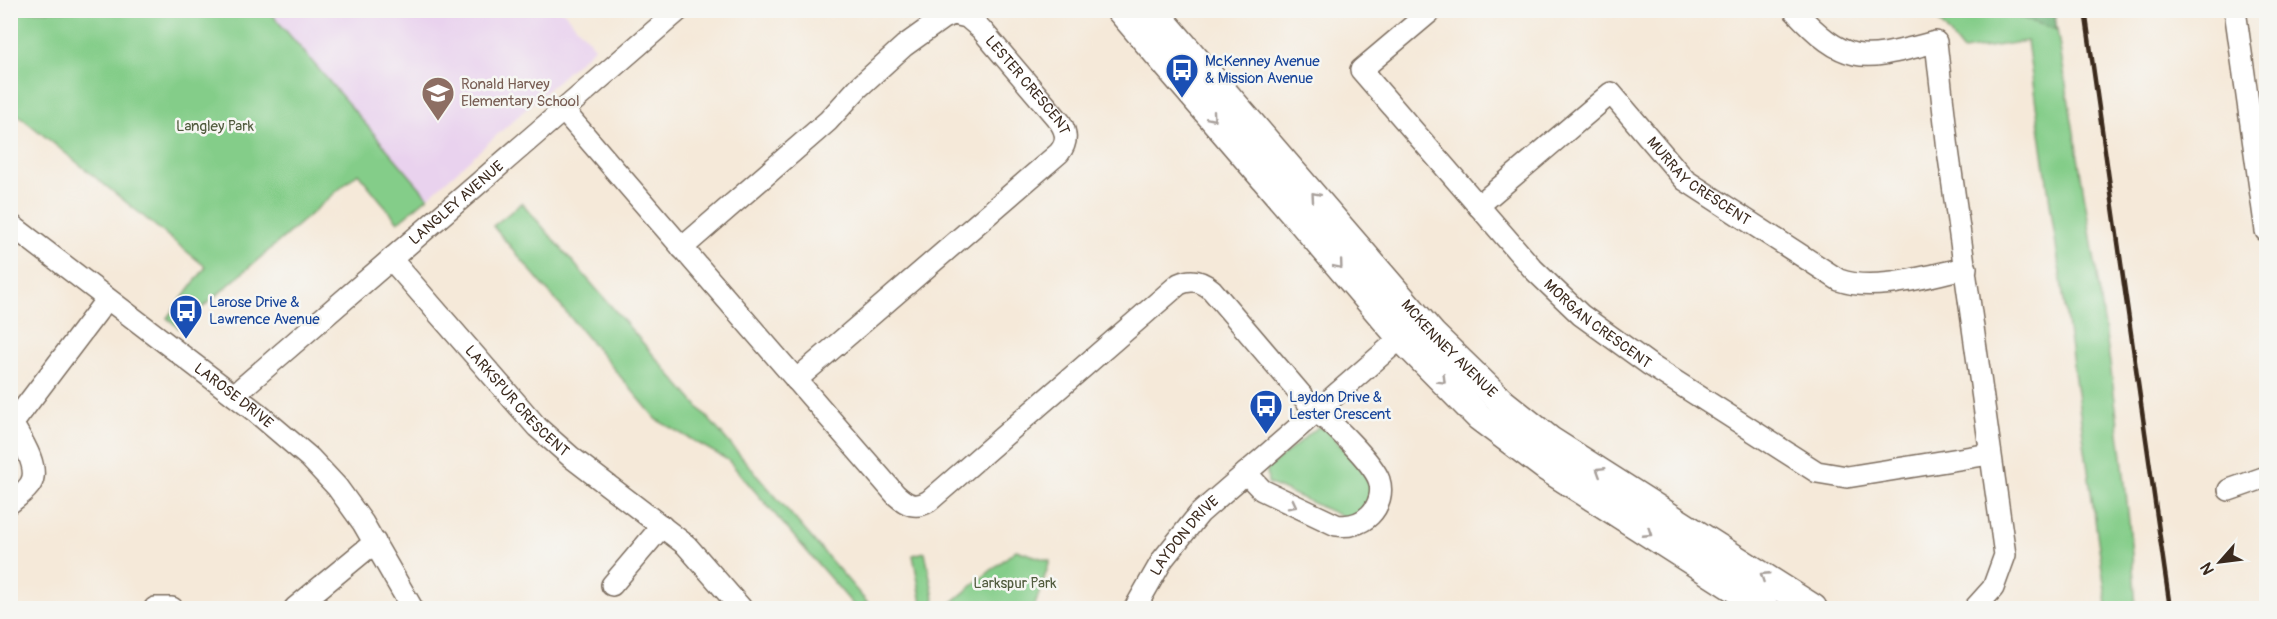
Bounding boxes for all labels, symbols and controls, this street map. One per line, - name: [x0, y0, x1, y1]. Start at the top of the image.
- street label: LESTER CRESCENT: [981, 32, 1074, 137]
- bus stop icon: McKenney Avenue & Mission Avenue: [1164, 52, 1200, 99]
- place label: McKenney Avenue & Mission Avenue: [1205, 52, 1320, 88]
- school or university icon: Ronald Harvey Elementary School: [420, 75, 456, 122]
- place label: Ronald Harvey Elementary School: [461, 75, 580, 111]
- one-way arrow: [1205, 110, 1216, 121]
- park label: Langley Park: [176, 117, 255, 136]
- street label: MURRAY CRESCENT: [1642, 133, 1754, 230]
- street label: LANGLEY AVENUE: [405, 157, 508, 249]
- one-way arrow: [1311, 192, 1322, 203]
- one-way arrow: [1332, 258, 1343, 269]
- street label: MORGAN CRESCENT: [1540, 275, 1655, 373]
- bus stop icon: Larose Drive & Lawrence Avenue: [168, 293, 204, 340]
- place label: Larose Drive & Lawrence Avenue: [209, 293, 320, 329]
- street label: MCKENNEY AVENUE: [1397, 296, 1501, 402]
- street label: LARKSPUR CRESCENT: [460, 342, 573, 461]
- street label: LAROSE DRIVE: [190, 359, 277, 433]
- one-way arrow: [1434, 372, 1445, 383]
- bus stop icon: Laydon Drive & Lester Crescent: [1248, 388, 1284, 435]
- place label: Laydon Drive & Lester Crescent: [1289, 388, 1392, 424]
- one-way arrow: [1596, 467, 1606, 479]
- street label: LAYDON DRIVE: [1146, 492, 1223, 579]
- one-way arrow: [1287, 498, 1298, 510]
- one-way arrow: [1642, 526, 1652, 538]
- north arrow: [2190, 532, 2250, 592]
- text: N: [2196, 559, 2219, 578]
- one-way arrow: [1760, 572, 1770, 584]
- park label: Larkspur Park: [973, 574, 1057, 593]

